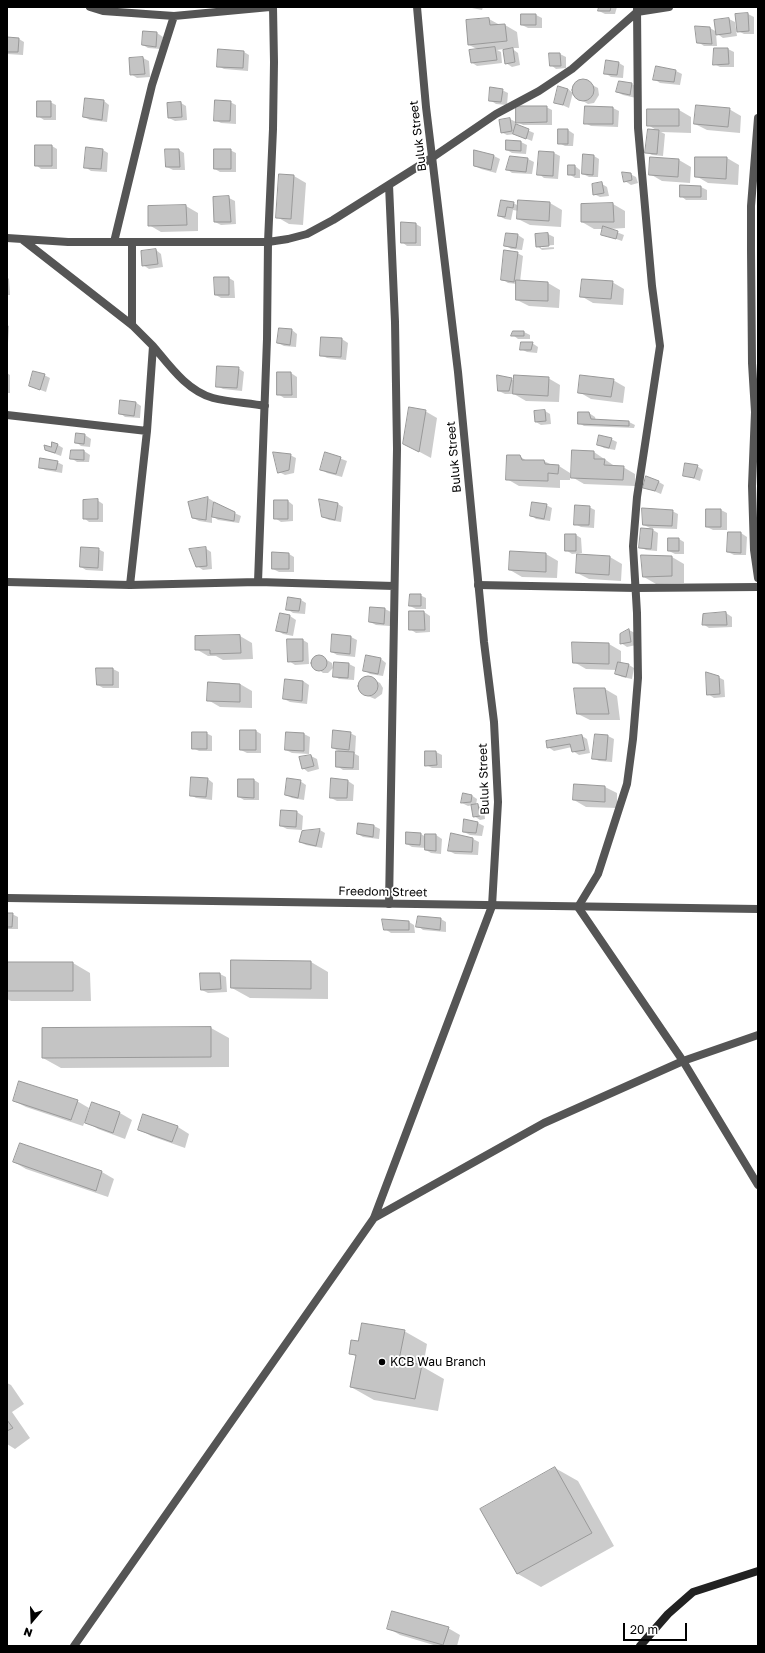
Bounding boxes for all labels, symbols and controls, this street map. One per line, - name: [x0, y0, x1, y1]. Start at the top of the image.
- street label: Buluk Street: [406, 100, 430, 172]
- street label: Buluk Street: [444, 421, 464, 493]
- street label: Buluk Street: [476, 743, 492, 815]
- street label: Freedom Street: [338, 884, 428, 900]
- place label: KCB Wau Branch: [390, 1355, 486, 1369]
- marker: KCB Wau Branch: [377, 1357, 387, 1367]
- north arrow: [12, 1601, 52, 1641]
- scale bar: [625, 1615, 689, 1641]
- text: 20 m: [630, 1622, 658, 1637]
- text: N: [22, 1625, 34, 1640]

